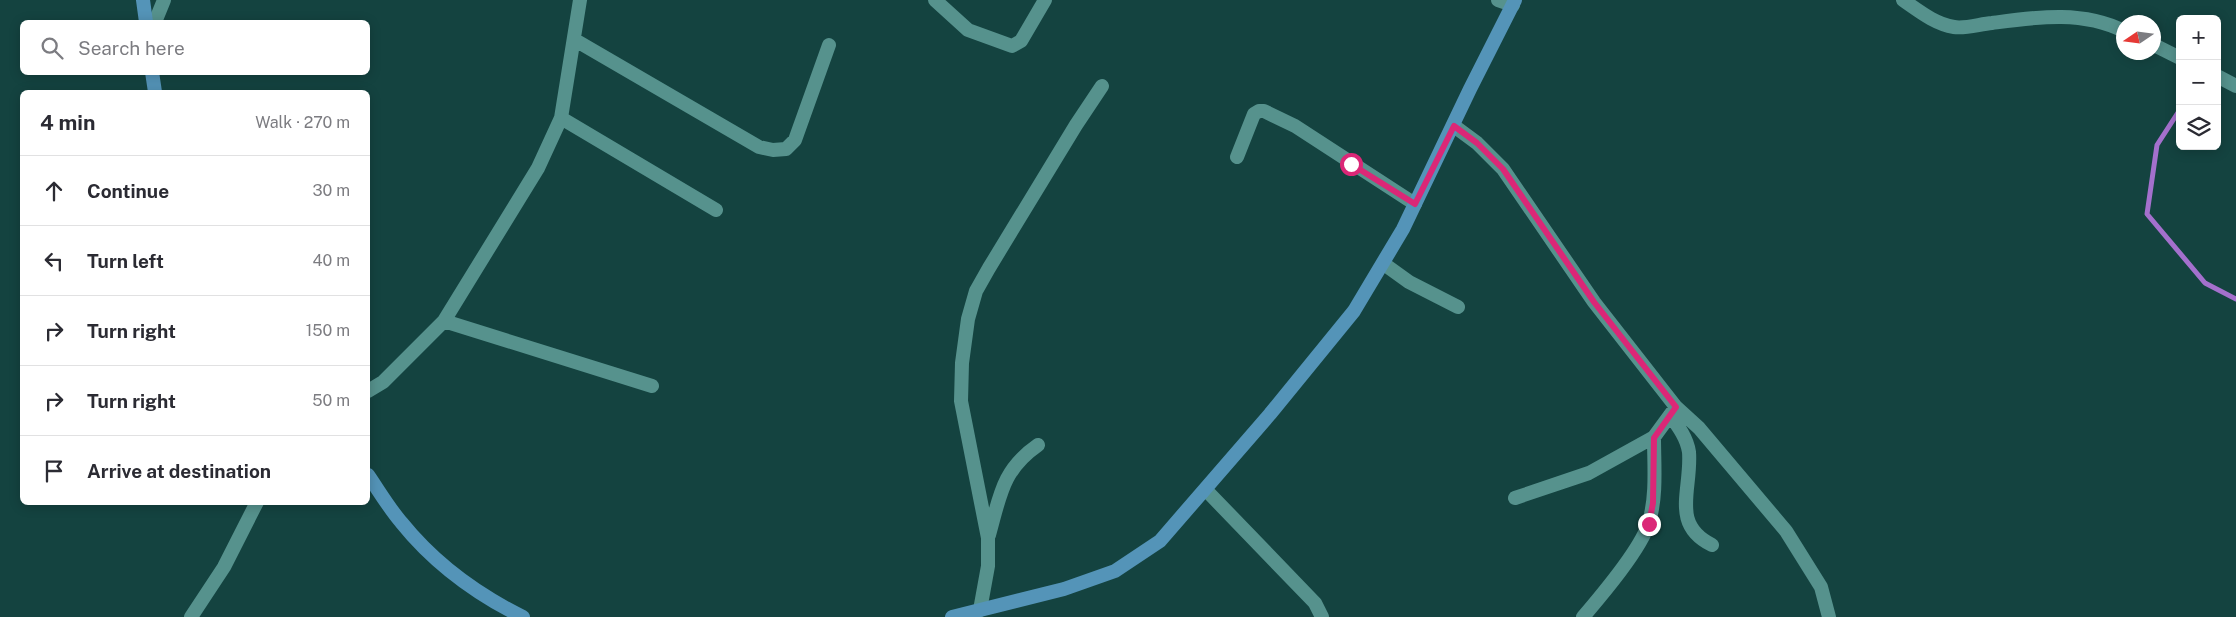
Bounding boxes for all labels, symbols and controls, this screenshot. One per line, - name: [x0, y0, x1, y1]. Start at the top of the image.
- north arrow: [2116, 15, 2161, 60]
- map controls: [2176, 15, 2221, 150]
- button: +: [2176, 15, 2221, 60]
- search box: [20, 20, 370, 75]
- icon: search: [38, 34, 66, 62]
- text: Search here: [78, 37, 185, 59]
- button: −: [2176, 60, 2221, 105]
- button: layers: [2176, 105, 2221, 150]
- text: 4 min: [40, 110, 95, 135]
- text: Walk · 270 m: [255, 113, 350, 132]
- route start: [1340, 153, 1363, 176]
- icon: ahead: [40, 177, 68, 205]
- text: Continue: [87, 180, 169, 202]
- text: 30 m: [313, 181, 350, 200]
- icon: left: [40, 247, 68, 275]
- text: Turn left: [87, 250, 164, 272]
- text: 40 m: [312, 251, 350, 270]
- icon: right: [40, 317, 68, 345]
- text: Turn right: [87, 320, 176, 342]
- text: 150 m: [306, 321, 350, 340]
- icon: right: [40, 387, 68, 415]
- text: Turn right: [87, 390, 176, 412]
- text: 50 m: [312, 391, 350, 410]
- icon: arrive: [40, 457, 68, 485]
- text: Arrive at destination: [87, 460, 271, 482]
- route end: [1638, 513, 1661, 536]

